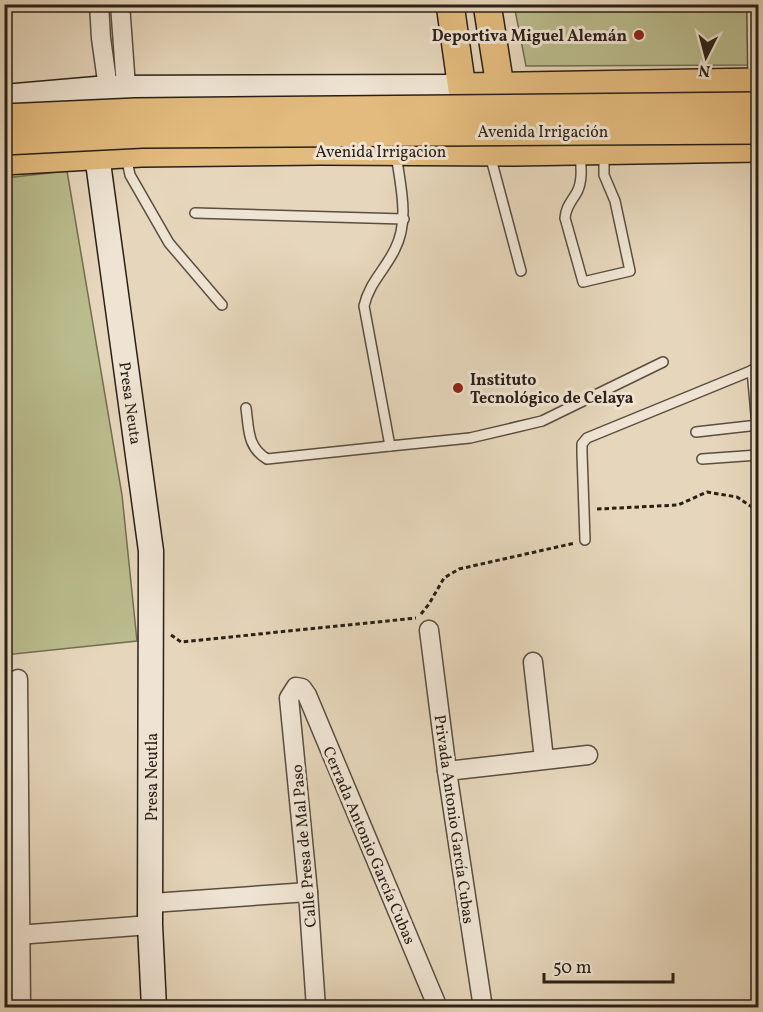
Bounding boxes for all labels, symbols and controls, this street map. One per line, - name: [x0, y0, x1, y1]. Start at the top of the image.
- place label: Deportiva Miguel Alemán: [432, 26, 627, 48]
- north arrow: [676, 27, 736, 87]
- marker: Deportiva Miguel Alemán: [632, 28, 646, 42]
- text: N: [697, 58, 712, 81]
- street label: Avenida Irrigación: [478, 122, 608, 144]
- street label: Avenida Irrigacion: [316, 142, 446, 164]
- street label: Presa Neuta: [112, 360, 146, 446]
- place label: Instituto Tecnológico de Celaya: [470, 370, 634, 410]
- marker: Instituto Tecnológico de Celaya: [451, 381, 465, 395]
- street label: Privada Antonio García Cubas: [427, 713, 479, 925]
- street label: Presa Neutla: [142, 733, 164, 821]
- street label: Cerrada Antonio García Cubas: [316, 743, 420, 948]
- street label: Calle Presa de Mal Paso: [287, 763, 323, 928]
- scale bar: [544, 946, 673, 984]
- text: 50 m: [553, 956, 592, 981]

